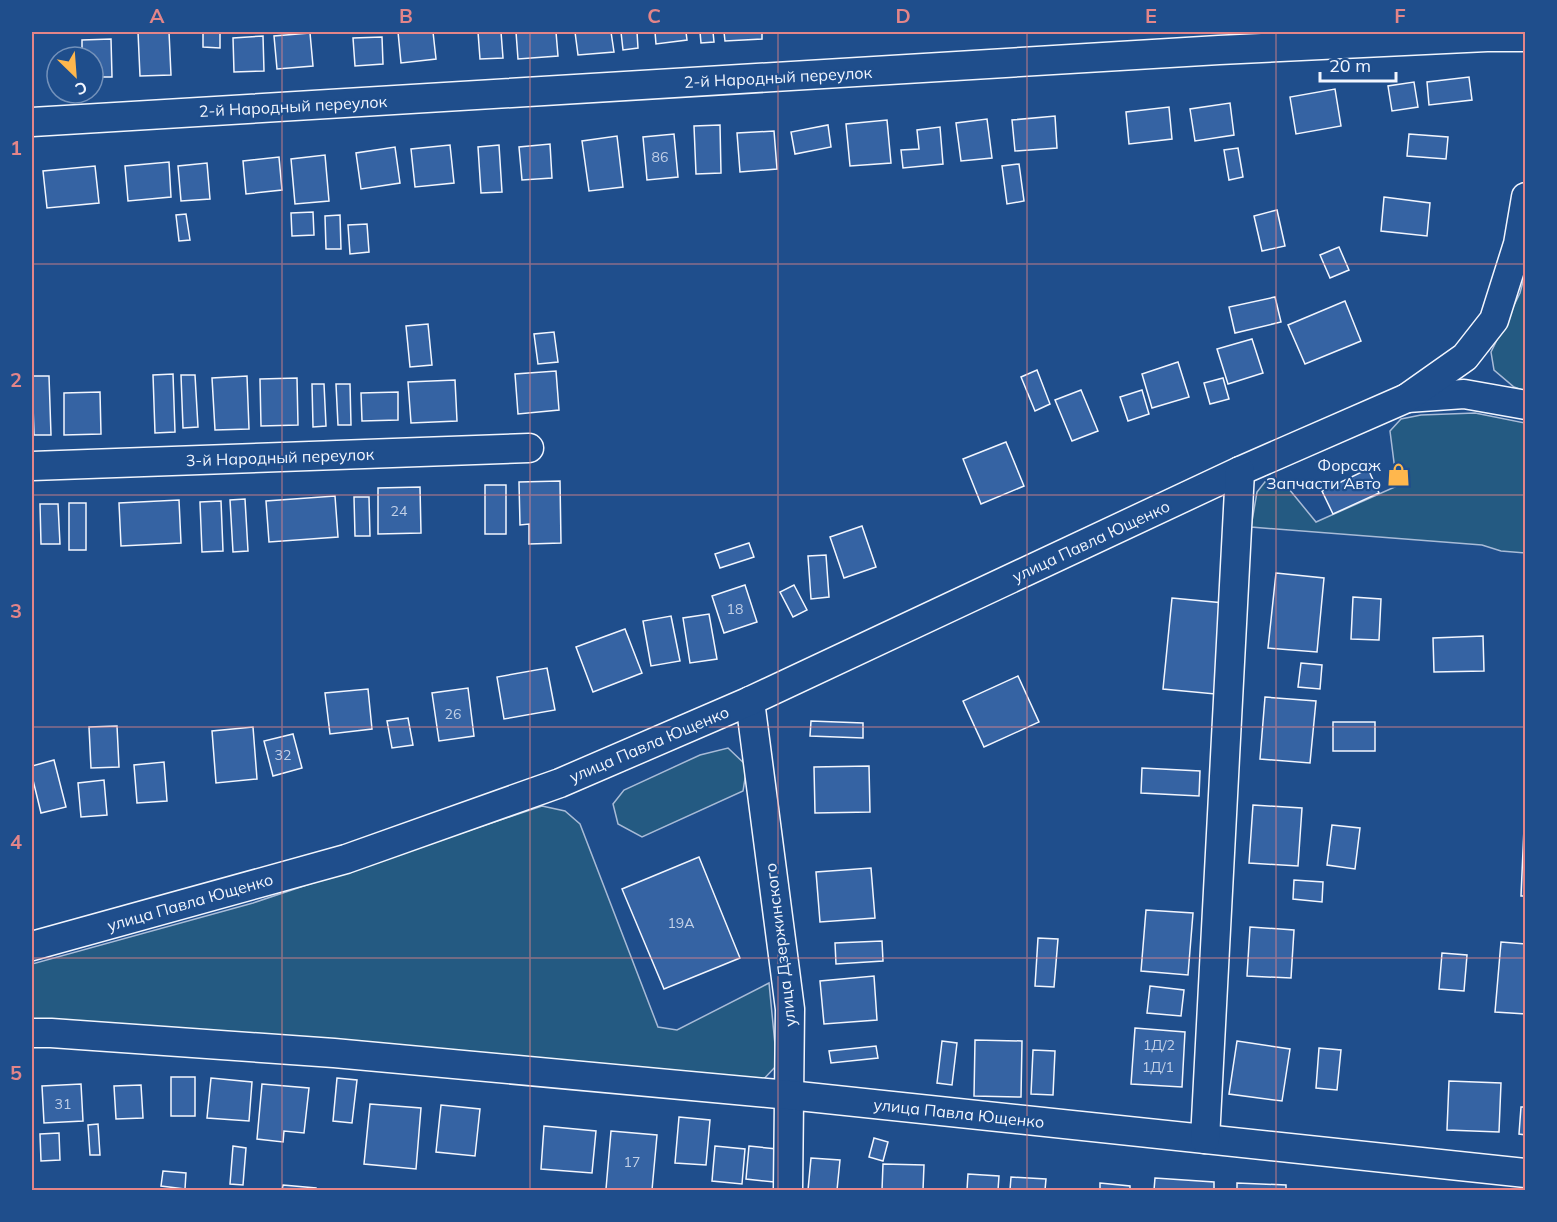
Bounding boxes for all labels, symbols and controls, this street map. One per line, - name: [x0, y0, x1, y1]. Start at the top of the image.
- text: A: [150, 3, 165, 28]
- text: B: [399, 3, 413, 28]
- text: C: [647, 3, 661, 28]
- text: D: [895, 3, 911, 28]
- text: E: [1145, 3, 1157, 28]
- text: F: [1394, 3, 1406, 28]
- north arrow: [45, 45, 105, 105]
- scale bar: [1320, 45, 1396, 83]
- text: 20 m: [1329, 54, 1371, 77]
- street label: 2-й Народный переулок: [683, 62, 873, 92]
- text: С: [72, 77, 91, 100]
- street label: 2-й Народный переулок: [198, 91, 388, 121]
- text: 1: [10, 135, 22, 160]
- house number: 86: [652, 148, 668, 166]
- text: 2: [10, 367, 22, 392]
- street label: 3-й Народный переулок: [185, 444, 375, 470]
- place label: Форсаж Запчасти Авто: [1266, 455, 1381, 493]
- shop icon: Форсаж Запчасти Авто: [1386, 461, 1412, 487]
- street label: улица Павла Ющенко: [1009, 496, 1173, 586]
- house number: 24: [391, 502, 408, 520]
- text: 3: [10, 598, 22, 623]
- house number: 18: [727, 600, 743, 618]
- street label: улица Павла Ющенко: [566, 701, 732, 787]
- house number: 26: [445, 705, 461, 723]
- house number: 32: [275, 746, 291, 764]
- text: 4: [10, 829, 22, 854]
- street label: улица Дзержинского: [760, 862, 800, 1028]
- street label: улица Павла Ющенко: [105, 869, 275, 935]
- house number: 19А: [667, 914, 695, 932]
- house number: 1Д/2: [1143, 1036, 1175, 1054]
- house number: 1Д/1: [1142, 1058, 1174, 1076]
- text: 5: [10, 1060, 22, 1085]
- street label: улица Павла Ющенко: [873, 1094, 1045, 1132]
- house number: 31: [55, 1095, 71, 1113]
- house number: 17: [624, 1153, 640, 1171]

